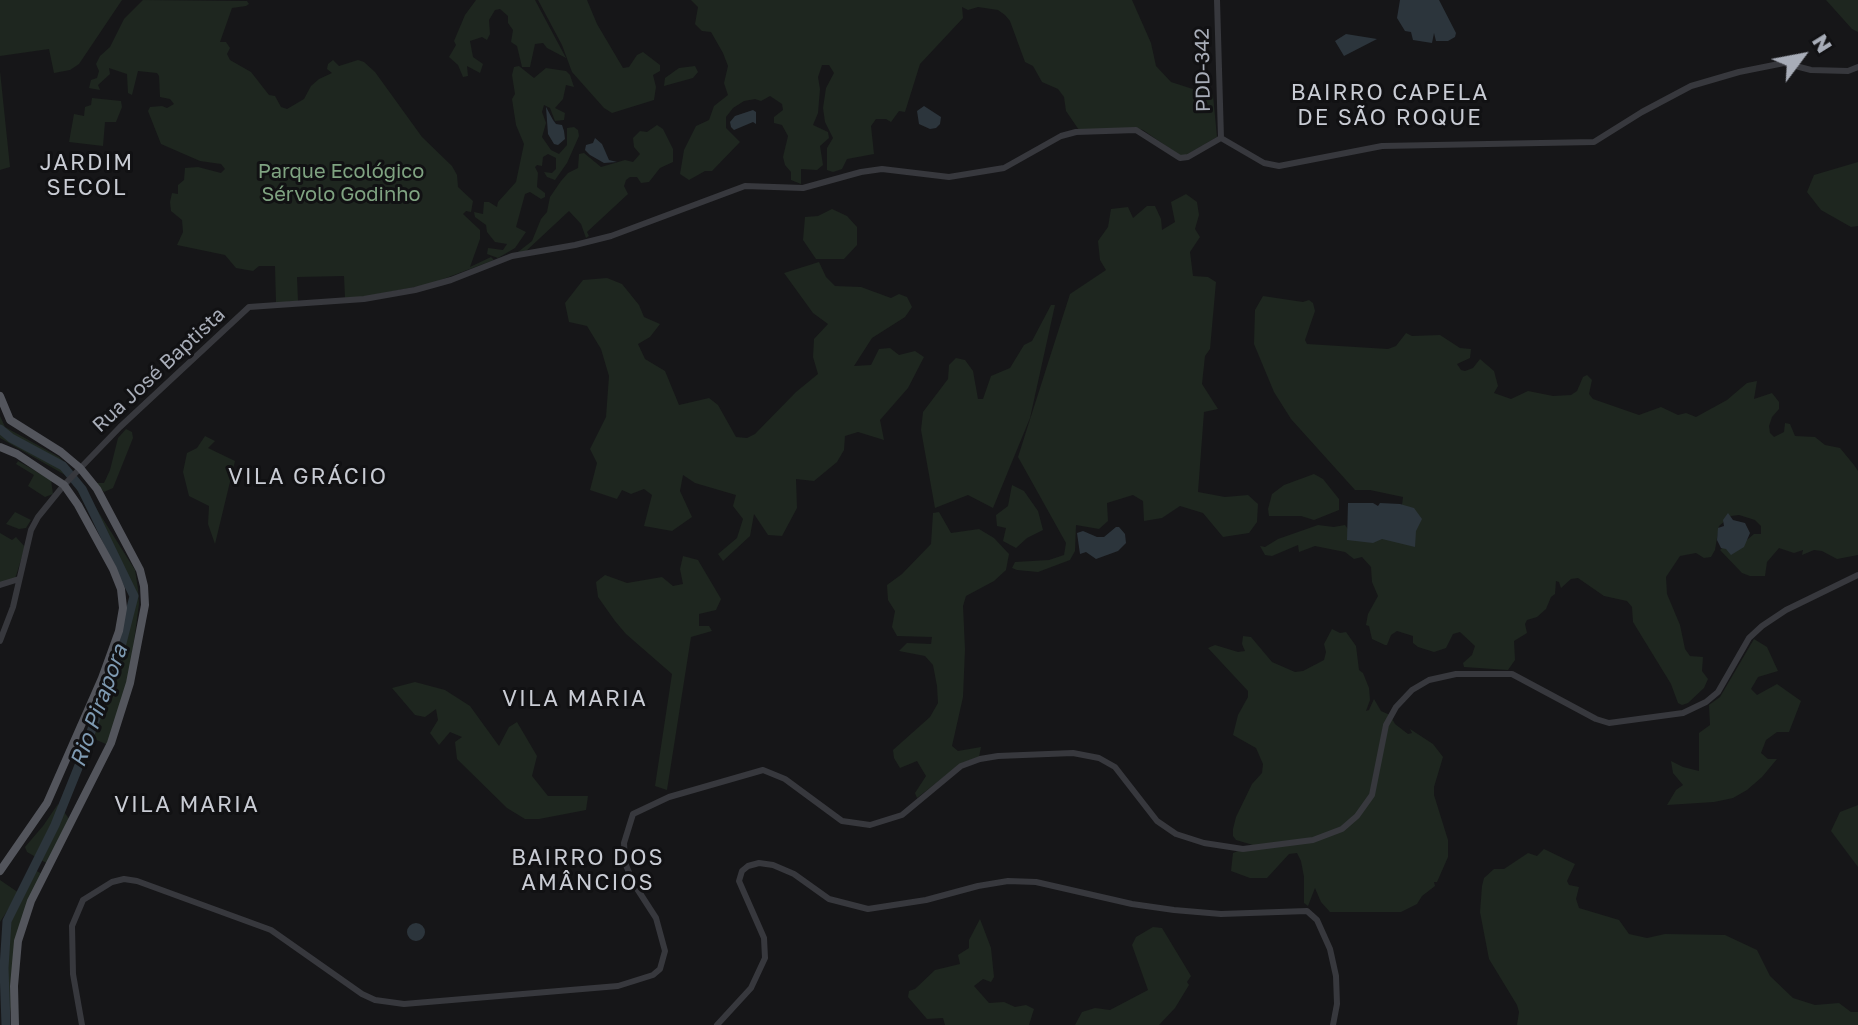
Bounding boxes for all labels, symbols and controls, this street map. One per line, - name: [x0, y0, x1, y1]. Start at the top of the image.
- north arrow: [1762, 16, 1842, 96]
- street label: PDD-342: [1190, 28, 1216, 112]
- text: N: [1807, 29, 1839, 57]
- district label: BAIRRO CAPELA DE SÃO ROQUE: [1291, 80, 1489, 132]
- district label: JARDIM SECOL: [40, 150, 134, 202]
- park label: Parque Ecológico Sérvolo Godinho: [258, 160, 424, 207]
- street label: Rua José Baptista: [88, 303, 230, 437]
- district label: VILA GRÁCIO: [228, 464, 388, 490]
- water label: Rio Pirapora: [65, 641, 133, 771]
- district label: VILA MARIA: [502, 686, 648, 712]
- district label: VILA MARIA: [114, 792, 260, 818]
- district label: BAIRRO DOS AMÂNCIOS: [511, 845, 665, 896]

